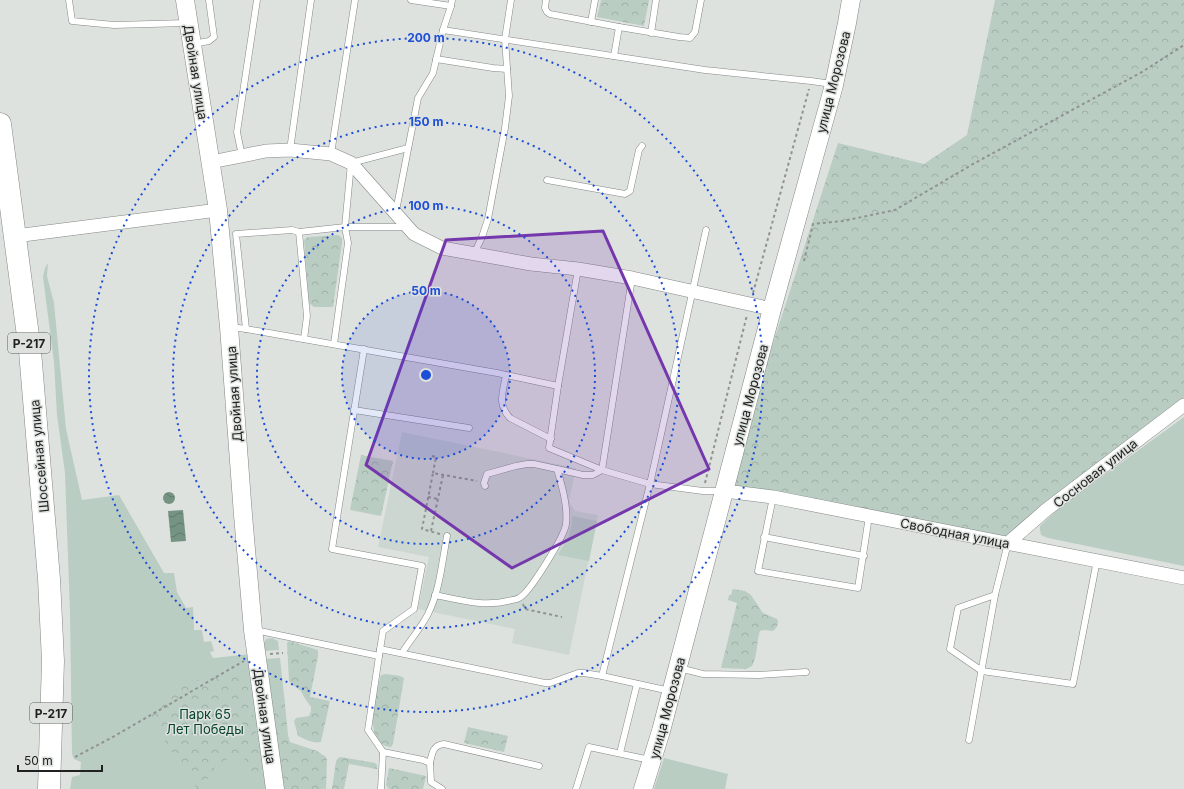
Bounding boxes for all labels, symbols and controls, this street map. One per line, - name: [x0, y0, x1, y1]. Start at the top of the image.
- street label: Двойная улица: [181, 23, 211, 121]
- street label: улица Морозова: [813, 29, 853, 135]
- text: 200 m: [407, 30, 445, 45]
- text: 150 m: [409, 114, 443, 129]
- text: 100 m: [408, 198, 444, 213]
- text: 50 m: [411, 283, 441, 298]
- road number: Р-217: [8, 333, 50, 353]
- street label: улица Морозова: [729, 342, 771, 448]
- street label: Двойная улица: [223, 345, 245, 443]
- centre of rings: [419, 368, 433, 382]
- street label: Шоссейная улица: [26, 399, 52, 513]
- street label: Сосновая улица: [1050, 435, 1140, 511]
- street label: Свободная улица: [899, 515, 1011, 551]
- street label: улица Морозова: [646, 655, 688, 761]
- street label: Двойная улица: [250, 667, 280, 765]
- road number: Р-217: [30, 703, 72, 723]
- park label: Парк 65 Лет Победы: [166, 706, 244, 737]
- scale bar: [18, 747, 102, 773]
- text: 50 m: [24, 753, 53, 768]

